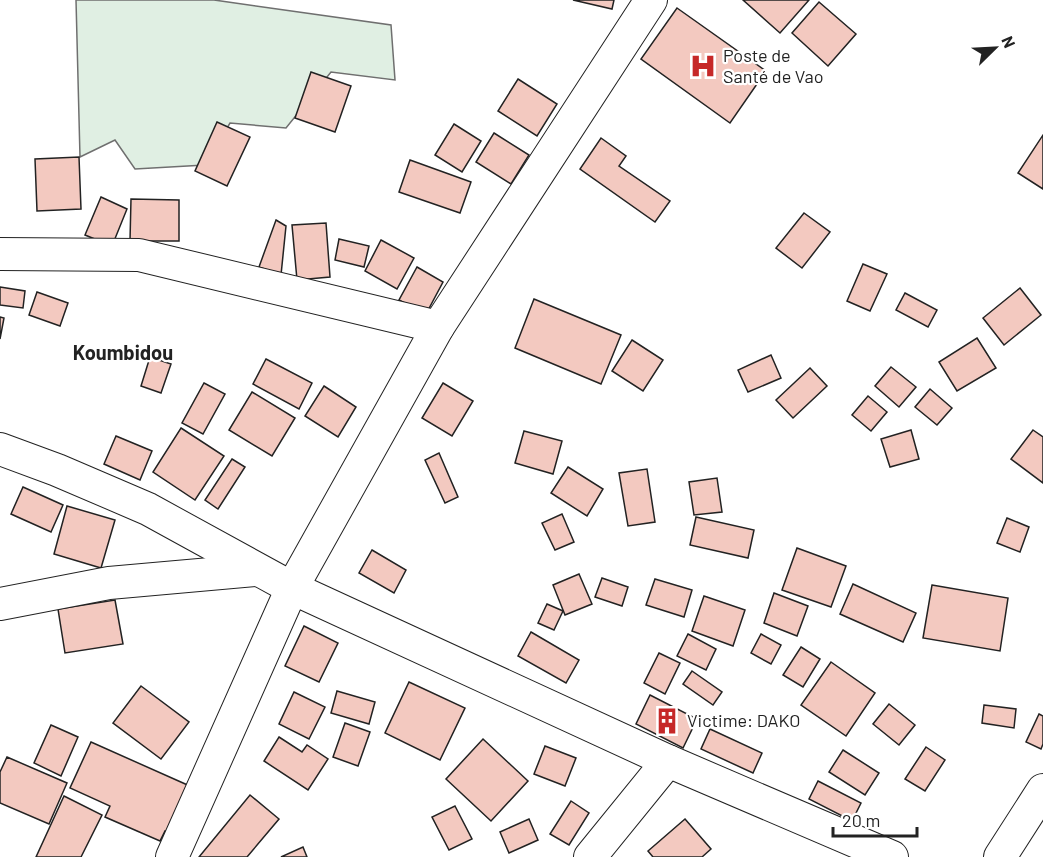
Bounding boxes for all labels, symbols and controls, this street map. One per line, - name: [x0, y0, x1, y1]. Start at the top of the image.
- north arrow: [965, 18, 1025, 78]
- text: N: [998, 33, 1020, 50]
- place label: Poste de Santé de Vao: [723, 44, 824, 87]
- hospital icon: Poste de Santé de Vao: [688, 51, 718, 81]
- district label: Koumbidou: [73, 340, 173, 364]
- building icon: Victime: DAKO: [652, 706, 682, 736]
- place label: Victime: DAKO: [687, 709, 800, 731]
- scale bar: [833, 800, 917, 838]
- text: 20 m: [842, 809, 880, 831]

